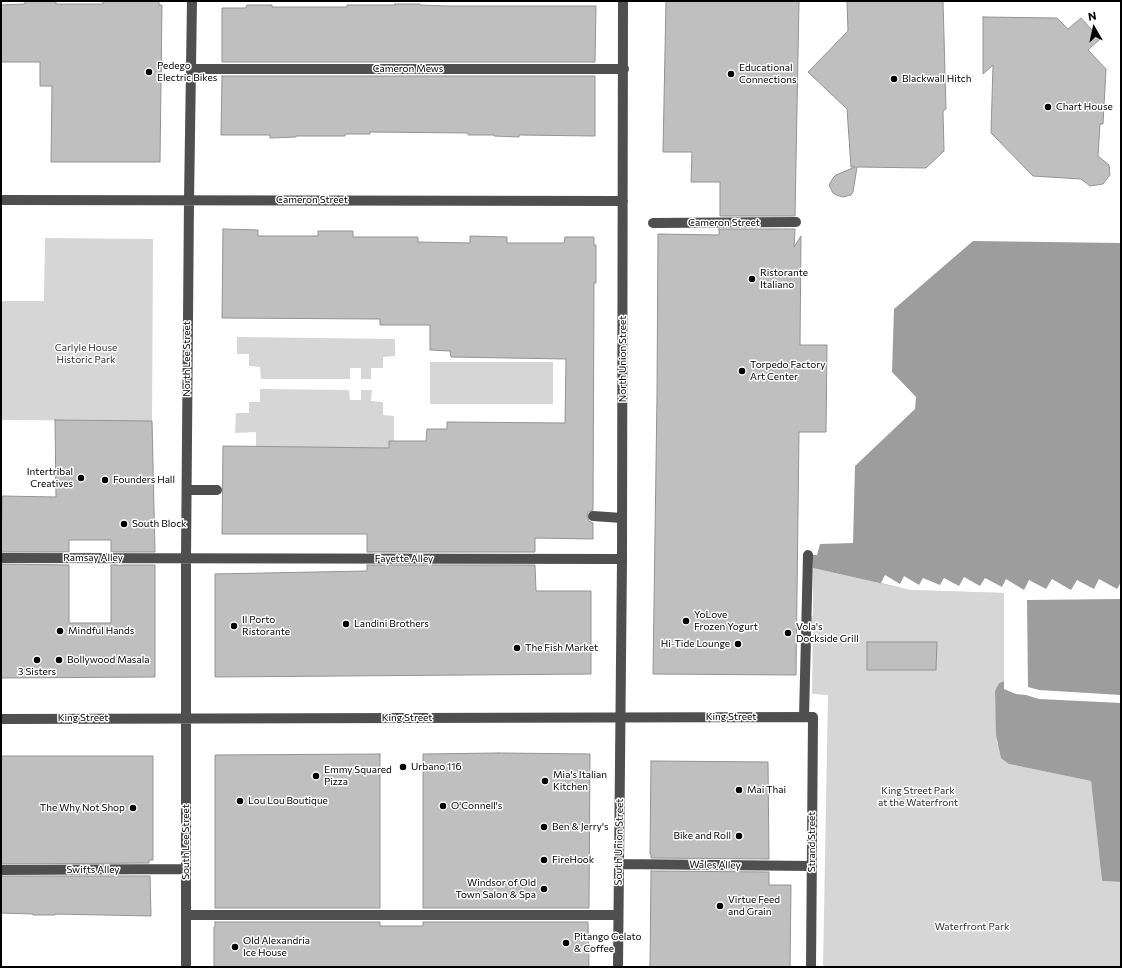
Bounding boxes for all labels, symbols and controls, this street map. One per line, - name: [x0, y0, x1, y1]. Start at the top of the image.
- north arrow: [1074, 8, 1114, 48]
- text: N: [1087, 9, 1097, 23]
- place label: Pedego Electric Bikes: [157, 60, 217, 84]
- place label: Educational Connections: [739, 62, 796, 86]
- street label: Cameron Mews: [373, 63, 443, 75]
- marker: Pedego Electric Bikes: [144, 67, 154, 77]
- marker: Educational Connections: [726, 69, 736, 79]
- place label: Blackwall Hitch: [902, 73, 971, 85]
- marker: Blackwall Hitch: [889, 74, 899, 84]
- place label: Chart House: [1056, 101, 1113, 113]
- marker: Chart House: [1043, 102, 1053, 112]
- street label: Cameron Street: [276, 194, 348, 206]
- street label: Cameron Street: [688, 217, 760, 229]
- place label: Ristorante Italiano: [760, 267, 808, 290]
- marker: Ristorante Italiano: [747, 274, 757, 284]
- street label: North Union Street: [617, 316, 629, 402]
- street label: North Lee Street: [181, 321, 193, 397]
- park label: Carlyle House Historic Park: [55, 342, 117, 366]
- place label: Torpedo Factory Art Center: [750, 359, 825, 382]
- marker: Torpedo Factory Art Center: [737, 366, 747, 376]
- place label: Intertribal Creatives: [27, 466, 73, 490]
- marker: Intertribal Creatives: [76, 473, 86, 483]
- place label: Founders Hall: [113, 474, 175, 486]
- marker: Founders Hall: [100, 475, 110, 485]
- place label: South Block: [132, 518, 187, 530]
- marker: South Block: [119, 519, 129, 529]
- street label: Ramsay Alley: [63, 552, 123, 564]
- street label: Fayette Alley: [375, 553, 433, 565]
- place label: YoLove Frozen Yogurt: [694, 609, 758, 632]
- place label: Il Porto Ristorante: [242, 614, 290, 638]
- marker: YoLove Frozen Yogurt: [681, 616, 691, 626]
- place label: Landini Brothers: [354, 618, 429, 630]
- marker: Landini Brothers: [341, 619, 351, 629]
- marker: Il Porto Ristorante: [229, 621, 239, 631]
- place label: Vola's Dockside Grill: [796, 621, 859, 644]
- place label: Mindful Hands: [68, 625, 134, 637]
- marker: Mindful Hands: [55, 626, 65, 636]
- marker: Vola's Dockside Grill: [783, 628, 793, 638]
- place label: Hi-Tide Lounge: [661, 638, 730, 650]
- marker: Hi-Tide Lounge: [733, 639, 743, 649]
- place label: The Fish Market: [525, 642, 598, 654]
- marker: The Fish Market: [512, 643, 522, 653]
- place label: Bollywood Masala: [67, 654, 149, 666]
- marker: 3 Sisters: [32, 655, 42, 665]
- marker: Bollywood Masala: [54, 655, 64, 665]
- place label: 3 Sisters: [18, 666, 56, 678]
- street label: King Street: [706, 711, 756, 723]
- street label: King Street: [58, 712, 108, 724]
- street label: King Street: [382, 712, 432, 724]
- place label: Urbano 116: [411, 761, 462, 773]
- marker: Urbano 116: [398, 762, 408, 772]
- place label: Emmy Squared Pizza: [324, 764, 392, 788]
- place label: Mia's Italian Kitchen: [553, 769, 607, 792]
- marker: Emmy Squared Pizza: [311, 771, 321, 781]
- marker: Mia's Italian Kitchen: [540, 776, 550, 786]
- place label: Mai Thai: [747, 784, 786, 796]
- marker: Mai Thai: [734, 785, 744, 795]
- park label: King Street Park at the Waterfront: [878, 785, 958, 808]
- place label: Lou Lou Boutique: [248, 795, 328, 807]
- marker: Lou Lou Boutique: [235, 796, 245, 806]
- street label: South Union Street: [612, 799, 626, 885]
- place label: O'Connell's: [451, 800, 502, 812]
- marker: O'Connell's: [438, 801, 448, 811]
- place label: The Why Not Shop: [40, 802, 125, 814]
- marker: The Why Not Shop: [128, 803, 138, 813]
- street label: South Lee Street: [180, 804, 192, 880]
- street label: Strand Street: [806, 812, 818, 872]
- place label: Ben & Jerry's: [552, 821, 609, 833]
- marker: Ben & Jerry's: [539, 822, 549, 832]
- place label: Bike and Roll: [674, 830, 731, 842]
- marker: Bike and Roll: [734, 831, 744, 841]
- place label: FireHook: [552, 854, 594, 866]
- marker: FireHook: [539, 855, 549, 865]
- street label: Wales Alley: [689, 859, 741, 871]
- street label: Swifts Alley: [66, 864, 120, 876]
- place label: Windsor of Old Town Salon & Spa: [455, 877, 536, 900]
- marker: Windsor of Old Town Salon & Spa: [539, 884, 549, 894]
- place label: Virtue Feed and Grain: [728, 894, 780, 918]
- marker: Virtue Feed and Grain: [715, 901, 725, 911]
- park label: Waterfront Park: [935, 921, 1009, 933]
- place label: Pitango Gelato & Coffee: [574, 931, 641, 954]
- place label: Old Alexandria Ice House: [243, 935, 310, 958]
- marker: Pitango Gelato & Coffee: [561, 938, 571, 948]
- marker: Old Alexandria Ice House: [230, 942, 240, 952]

